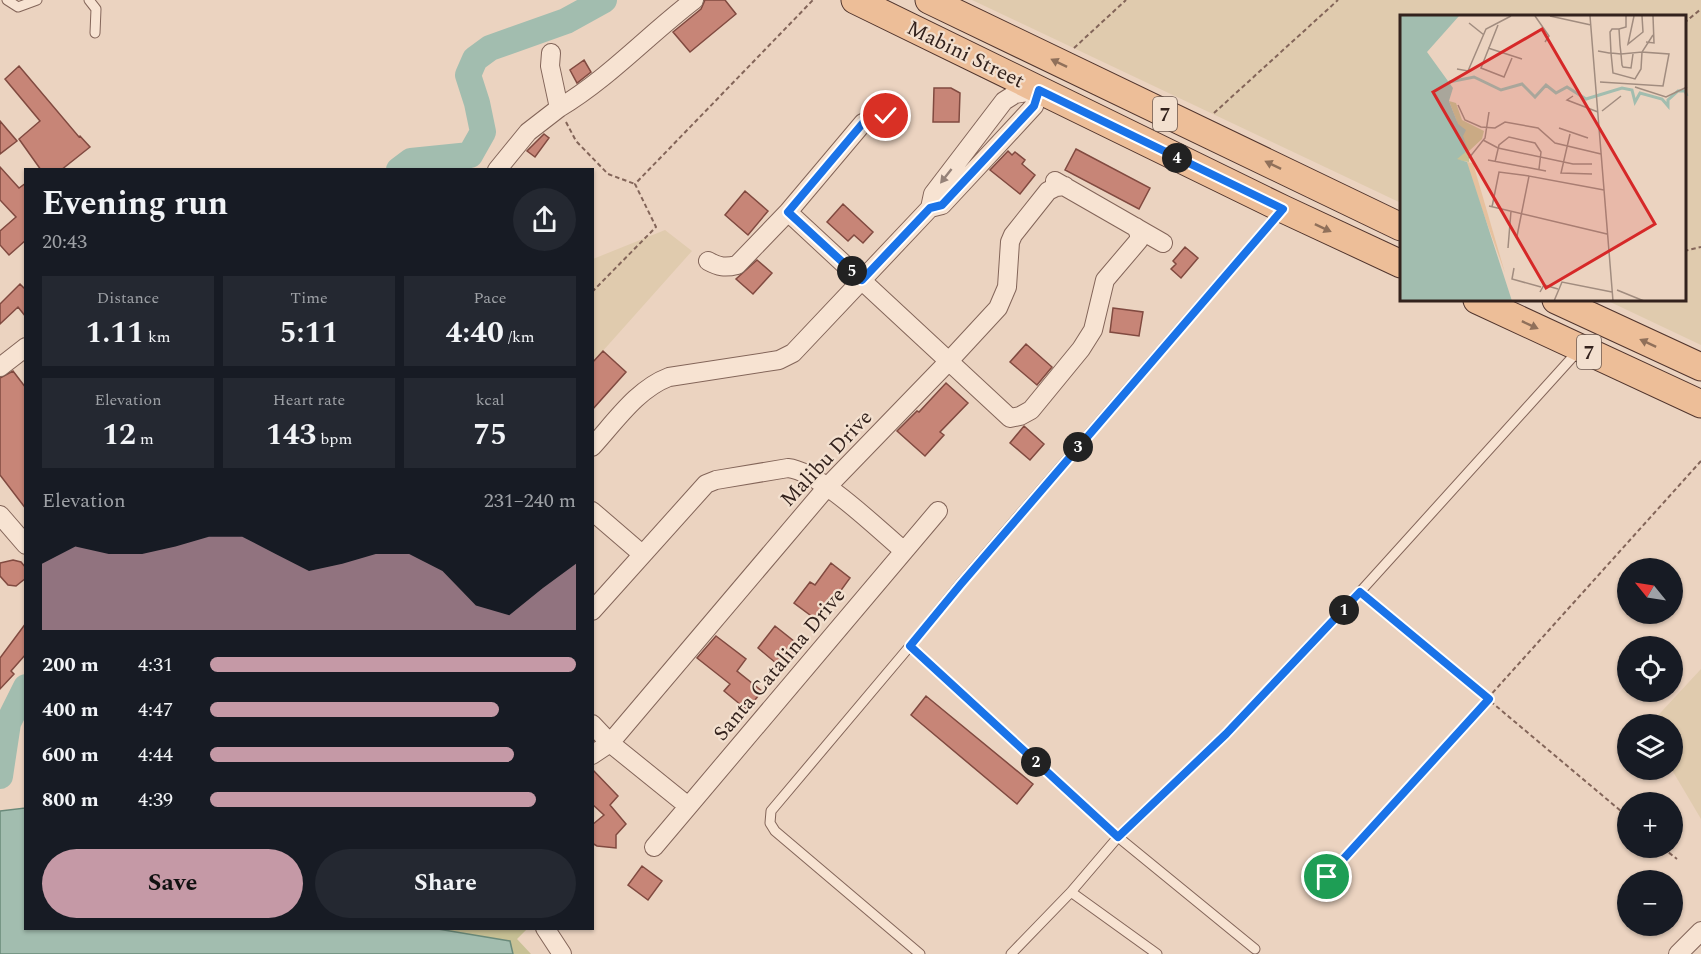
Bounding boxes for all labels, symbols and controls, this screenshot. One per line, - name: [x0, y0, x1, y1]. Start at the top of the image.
- street label: Mabini Street: [901, 13, 1030, 97]
- inset map: [1400, 15, 1686, 302]
- one-way arrow: [1050, 58, 1068, 68]
- pin: [860, 90, 911, 141]
- road number: 7: [1153, 97, 1177, 131]
- icon: check: [869, 99, 902, 132]
- pin: 4: [1162, 143, 1192, 173]
- text: 4: [1173, 146, 1181, 170]
- one-way arrow: [1264, 161, 1281, 170]
- one-way arrow: [941, 169, 953, 184]
- text: Evening run: [42, 179, 228, 229]
- button: share: [513, 188, 576, 251]
- one-way arrow: [1315, 224, 1332, 233]
- text: 20:43: [42, 227, 87, 257]
- pin: 5: [837, 256, 867, 286]
- text: 5: [848, 259, 856, 283]
- text: Distance: [97, 286, 159, 310]
- text: Time: [290, 286, 328, 310]
- text: Pace: [473, 286, 507, 310]
- text: 1.11: [85, 310, 144, 356]
- text: 5:11: [280, 310, 338, 356]
- text: 4:40: [445, 310, 504, 356]
- one-way arrow: [1522, 320, 1539, 329]
- text: km: [144, 325, 171, 349]
- text: /km: [504, 325, 535, 349]
- road number: 7: [1577, 335, 1601, 369]
- one-way arrow: [1639, 338, 1656, 347]
- text: Elevation: [94, 388, 162, 412]
- text: Heart rate: [273, 388, 345, 412]
- text: kcal: [476, 388, 504, 412]
- street label: Malibu Drive: [773, 403, 880, 515]
- text: 12: [102, 412, 136, 458]
- text: 143: [266, 412, 316, 458]
- text: 75: [473, 412, 507, 458]
- text: m: [136, 427, 154, 451]
- text: bpm: [316, 427, 352, 451]
- pin: 3: [1063, 432, 1093, 462]
- text: 3: [1074, 435, 1082, 459]
- text: Elevation: [42, 486, 126, 516]
- text: 231–240 m: [484, 486, 576, 516]
- north arrow: [1617, 558, 1683, 624]
- map controls: [1617, 558, 1683, 936]
- street label: Santa Catalina Drive: [706, 581, 854, 748]
- pin: 1: [1329, 595, 1359, 625]
- text: 1: [1340, 598, 1348, 622]
- button: locate: [1617, 636, 1683, 702]
- text: 200 m: [42, 650, 99, 680]
- text: 4:31: [138, 650, 173, 680]
- text: 400 m: [42, 695, 99, 725]
- text: 4:47: [138, 695, 173, 725]
- button: layers: [1617, 714, 1683, 780]
- text: 600 m: [42, 740, 99, 770]
- text: 4:44: [138, 740, 173, 770]
- pin: 2: [1021, 747, 1051, 777]
- text: 2: [1032, 750, 1040, 774]
- text: 800 m: [42, 785, 99, 815]
- text: 4:39: [138, 785, 173, 815]
- button: +: [1617, 792, 1683, 858]
- button: Save: [42, 849, 303, 918]
- button: Share: [315, 849, 576, 918]
- pin: [1301, 851, 1352, 902]
- icon: arrive: [1310, 860, 1343, 893]
- button: −: [1617, 870, 1683, 936]

